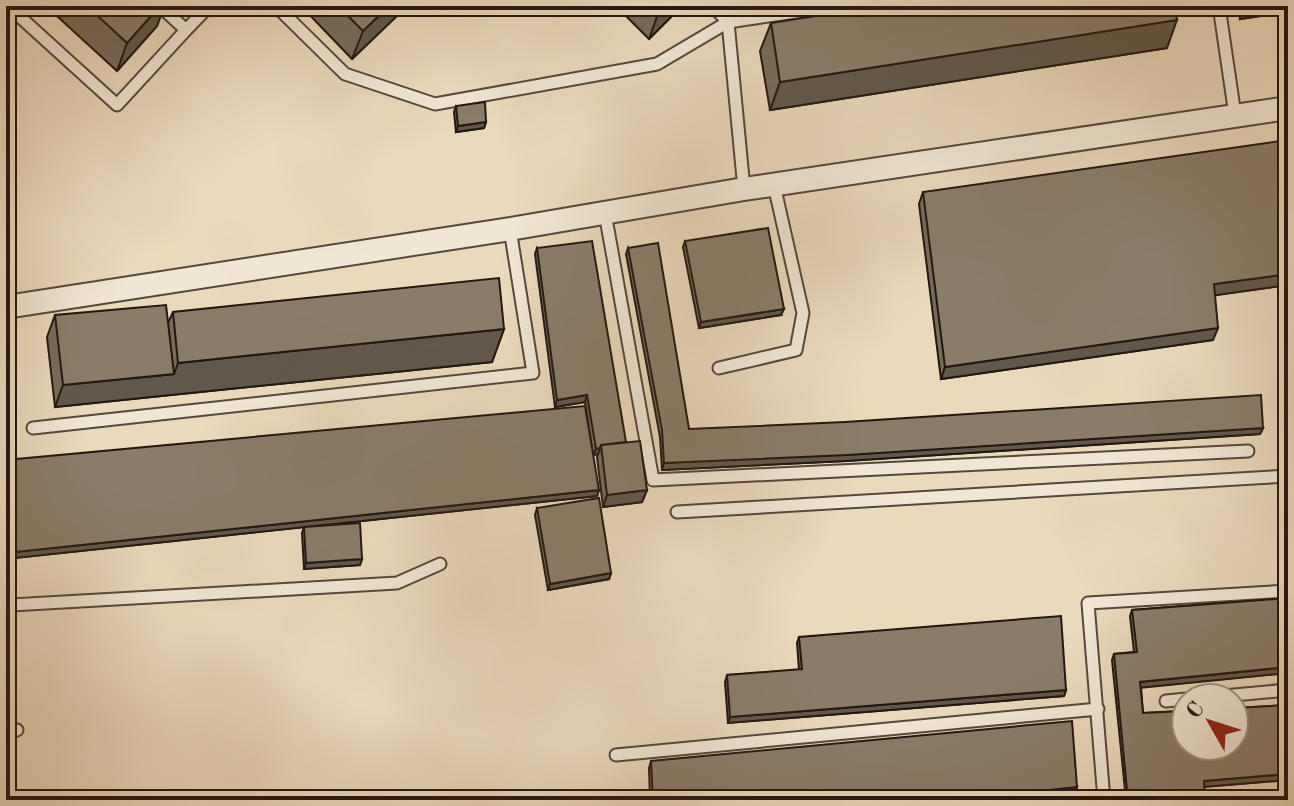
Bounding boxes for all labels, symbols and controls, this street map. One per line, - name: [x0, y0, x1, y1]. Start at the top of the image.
- north arrow: [1170, 682, 1250, 762]
- text: С: [1183, 698, 1209, 723]

